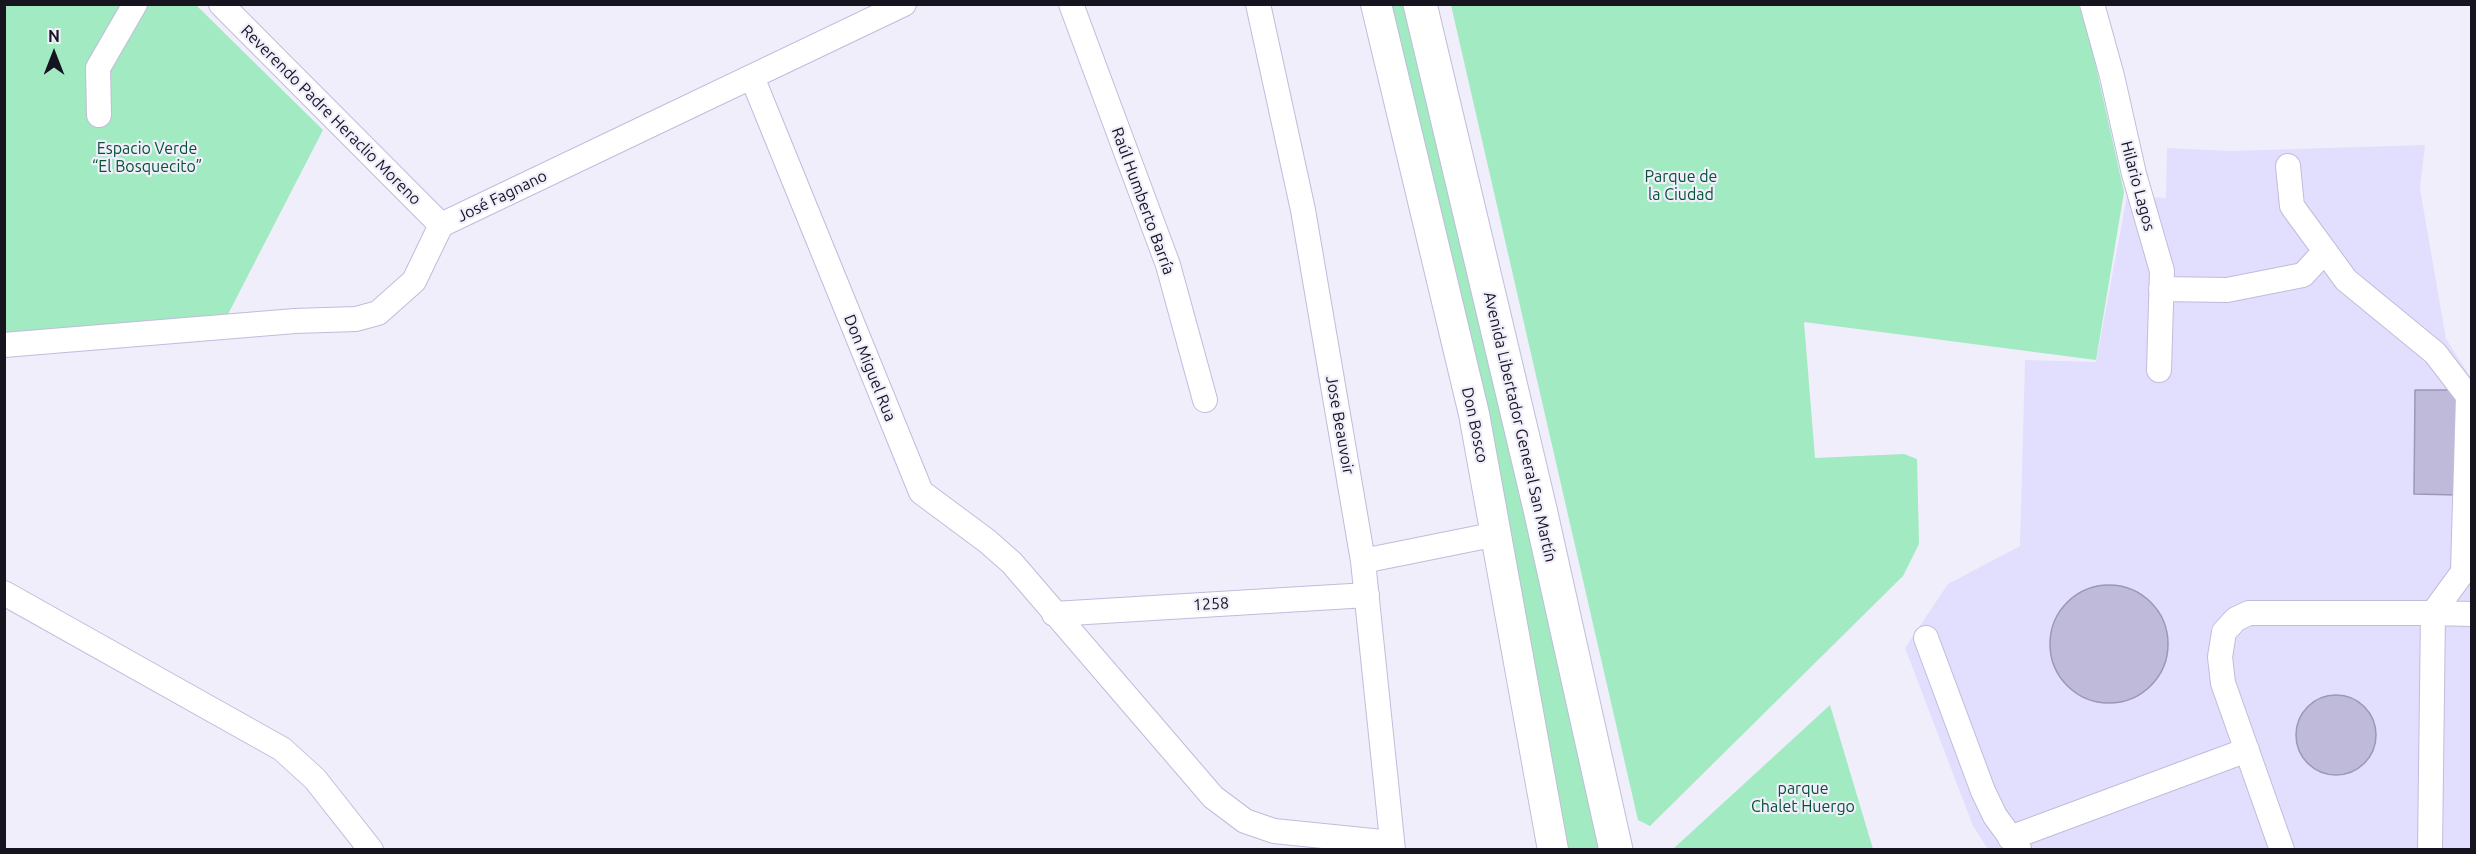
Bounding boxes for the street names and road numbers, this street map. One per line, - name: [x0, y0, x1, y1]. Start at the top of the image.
- street label: Reverendo Padre Heraclio Moreno: [237, 21, 425, 209]
- street label: Raúl Humberto Barría: [1107, 125, 1179, 277]
- street label: Hilario Lagos: [2117, 139, 2159, 233]
- street label: José Fagnano: [454, 166, 550, 226]
- street label: Avenida Libertador General San Martín: [1480, 290, 1560, 564]
- street label: Don Miguel Rua: [840, 312, 900, 424]
- street label: Jose Beauvoir: [1322, 374, 1358, 476]
- street label: Don Bosco: [1458, 386, 1492, 464]
- street label: 1258: [1192, 593, 1230, 615]

